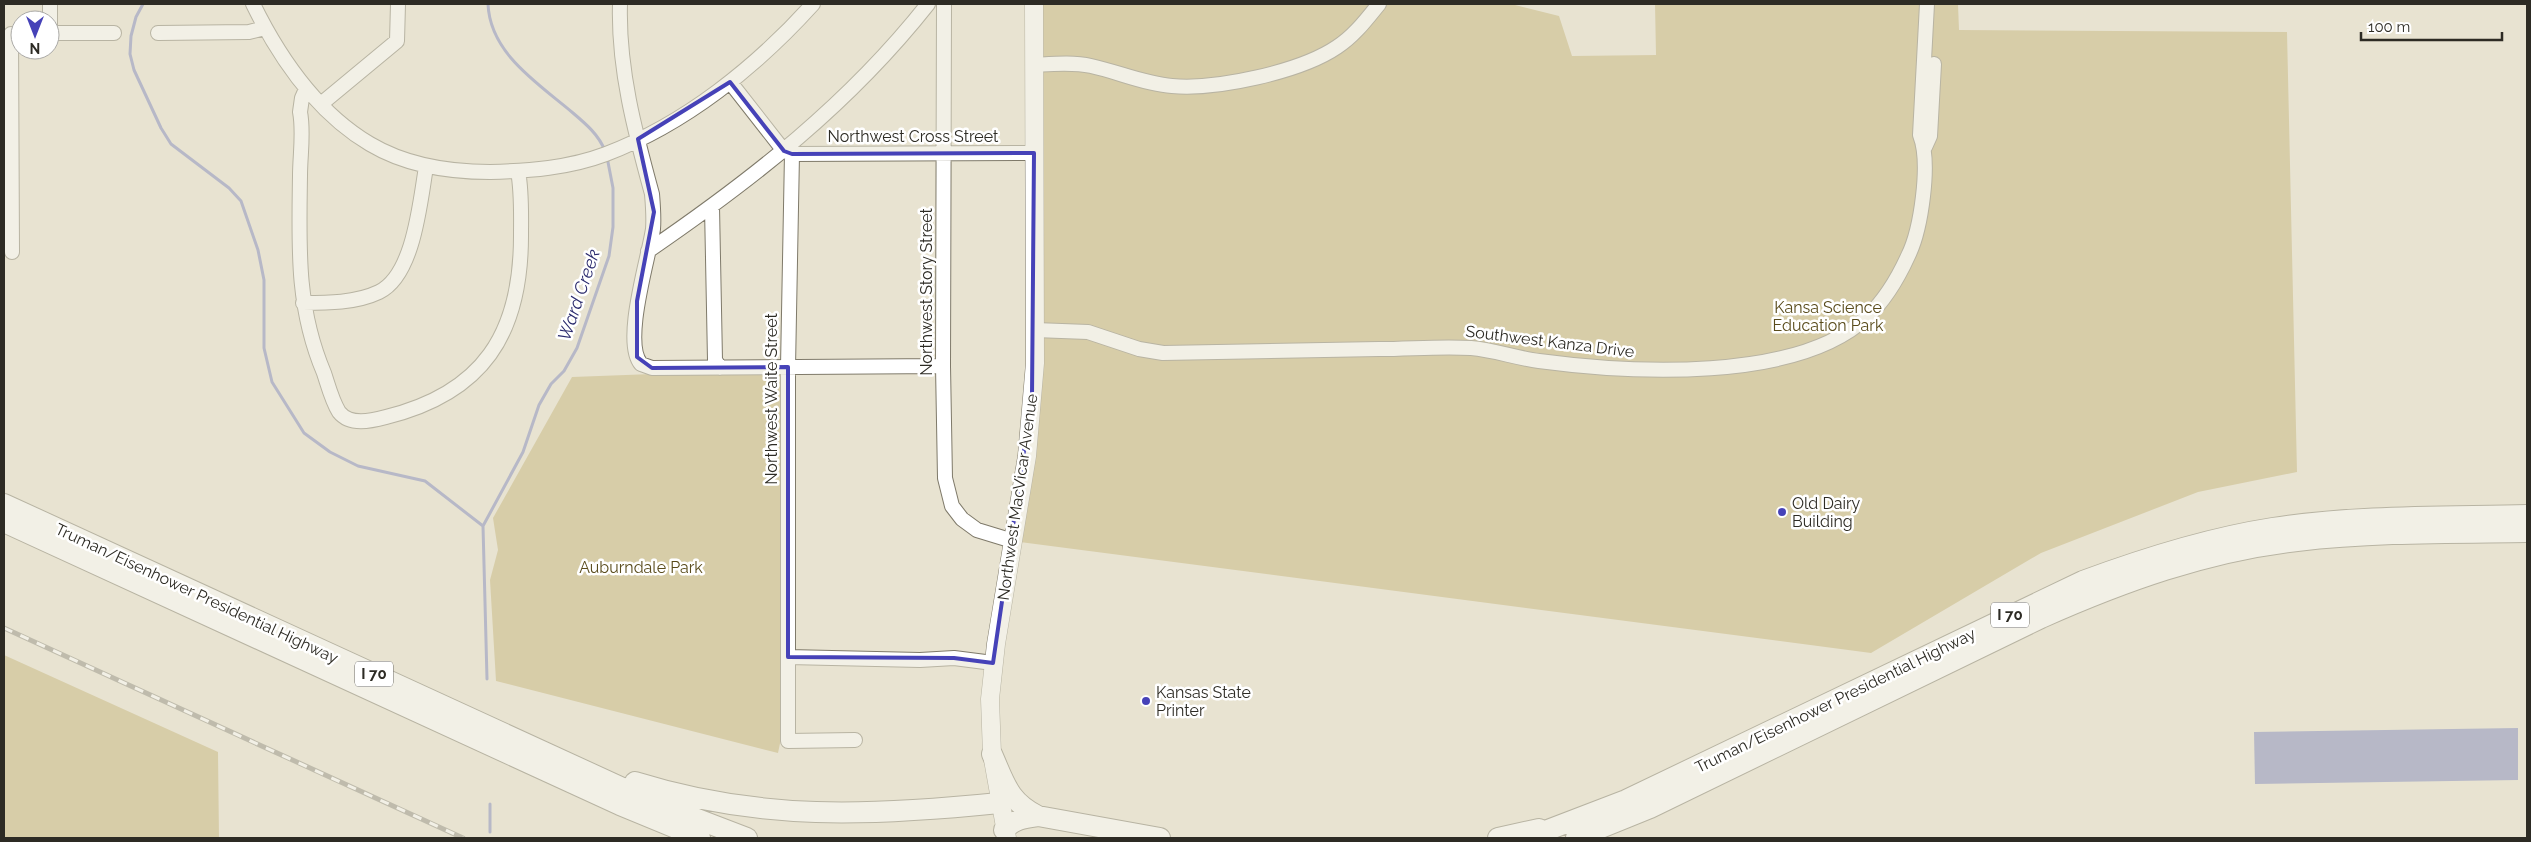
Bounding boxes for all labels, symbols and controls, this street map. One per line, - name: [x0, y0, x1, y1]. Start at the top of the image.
- north arrow: [10, 10, 60, 60]
- scale bar: [2361, 10, 2502, 42]
- text: 100 m: [2368, 18, 2410, 36]
- text: N: [30, 40, 40, 56]
- street label: Northwest Cross Street: [828, 127, 999, 146]
- street label: Northwest Story Street: [917, 207, 936, 376]
- water label: Ward Creek: [553, 246, 604, 343]
- park label: Kansa Science Education Park: [1773, 298, 1884, 335]
- street label: Northwest Waite Street: [762, 313, 781, 485]
- street label: Southwest Kanza Drive: [1465, 322, 1635, 361]
- street label: Northwest MacVicar Avenue: [994, 393, 1041, 602]
- place label: Old Dairy Building: [1792, 494, 1861, 531]
- marker: Old Dairy Building: [1776, 506, 1788, 518]
- street label: Truman/Eisenhower Presidential Highway: [52, 519, 341, 668]
- park label: Auburndale Park: [579, 558, 703, 577]
- road number: I 70: [1991, 602, 2029, 628]
- street label: Truman/Eisenhower Presidential Highway: [1692, 624, 1979, 777]
- road number: I 70: [355, 662, 393, 686]
- place label: Kansas State Printer: [1156, 683, 1251, 720]
- marker: Kansas State Printer: [1140, 695, 1152, 707]

